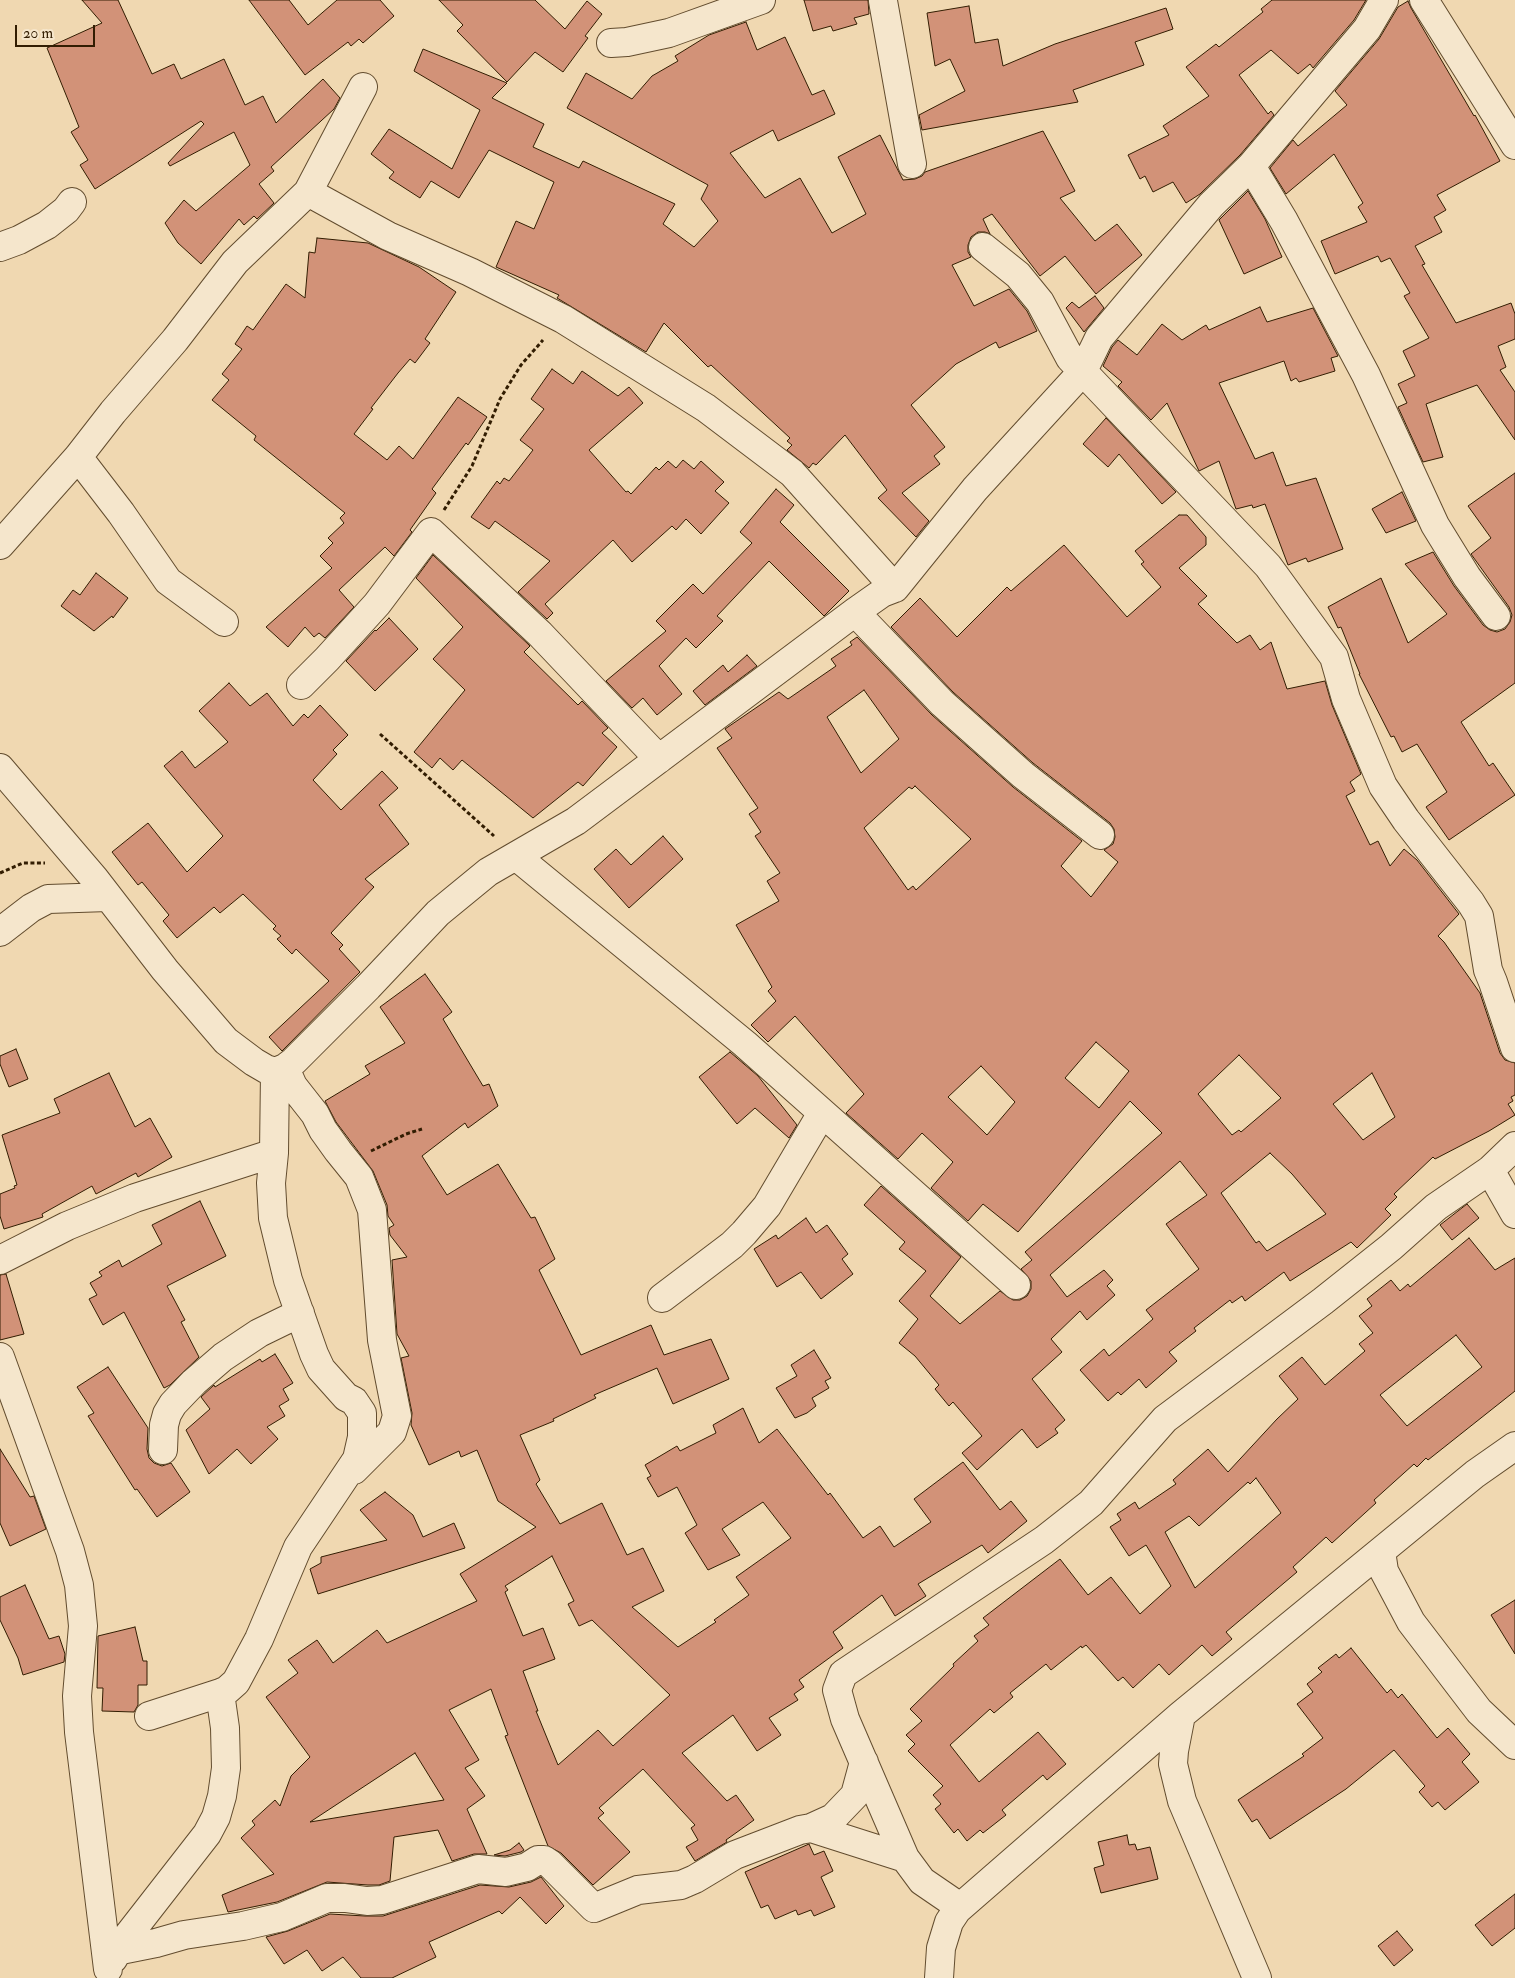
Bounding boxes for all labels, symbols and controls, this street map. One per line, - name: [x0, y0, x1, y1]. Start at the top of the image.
- scale bar: [18, 15, 98, 47]
- text: 20 m: [23, 24, 53, 43]

